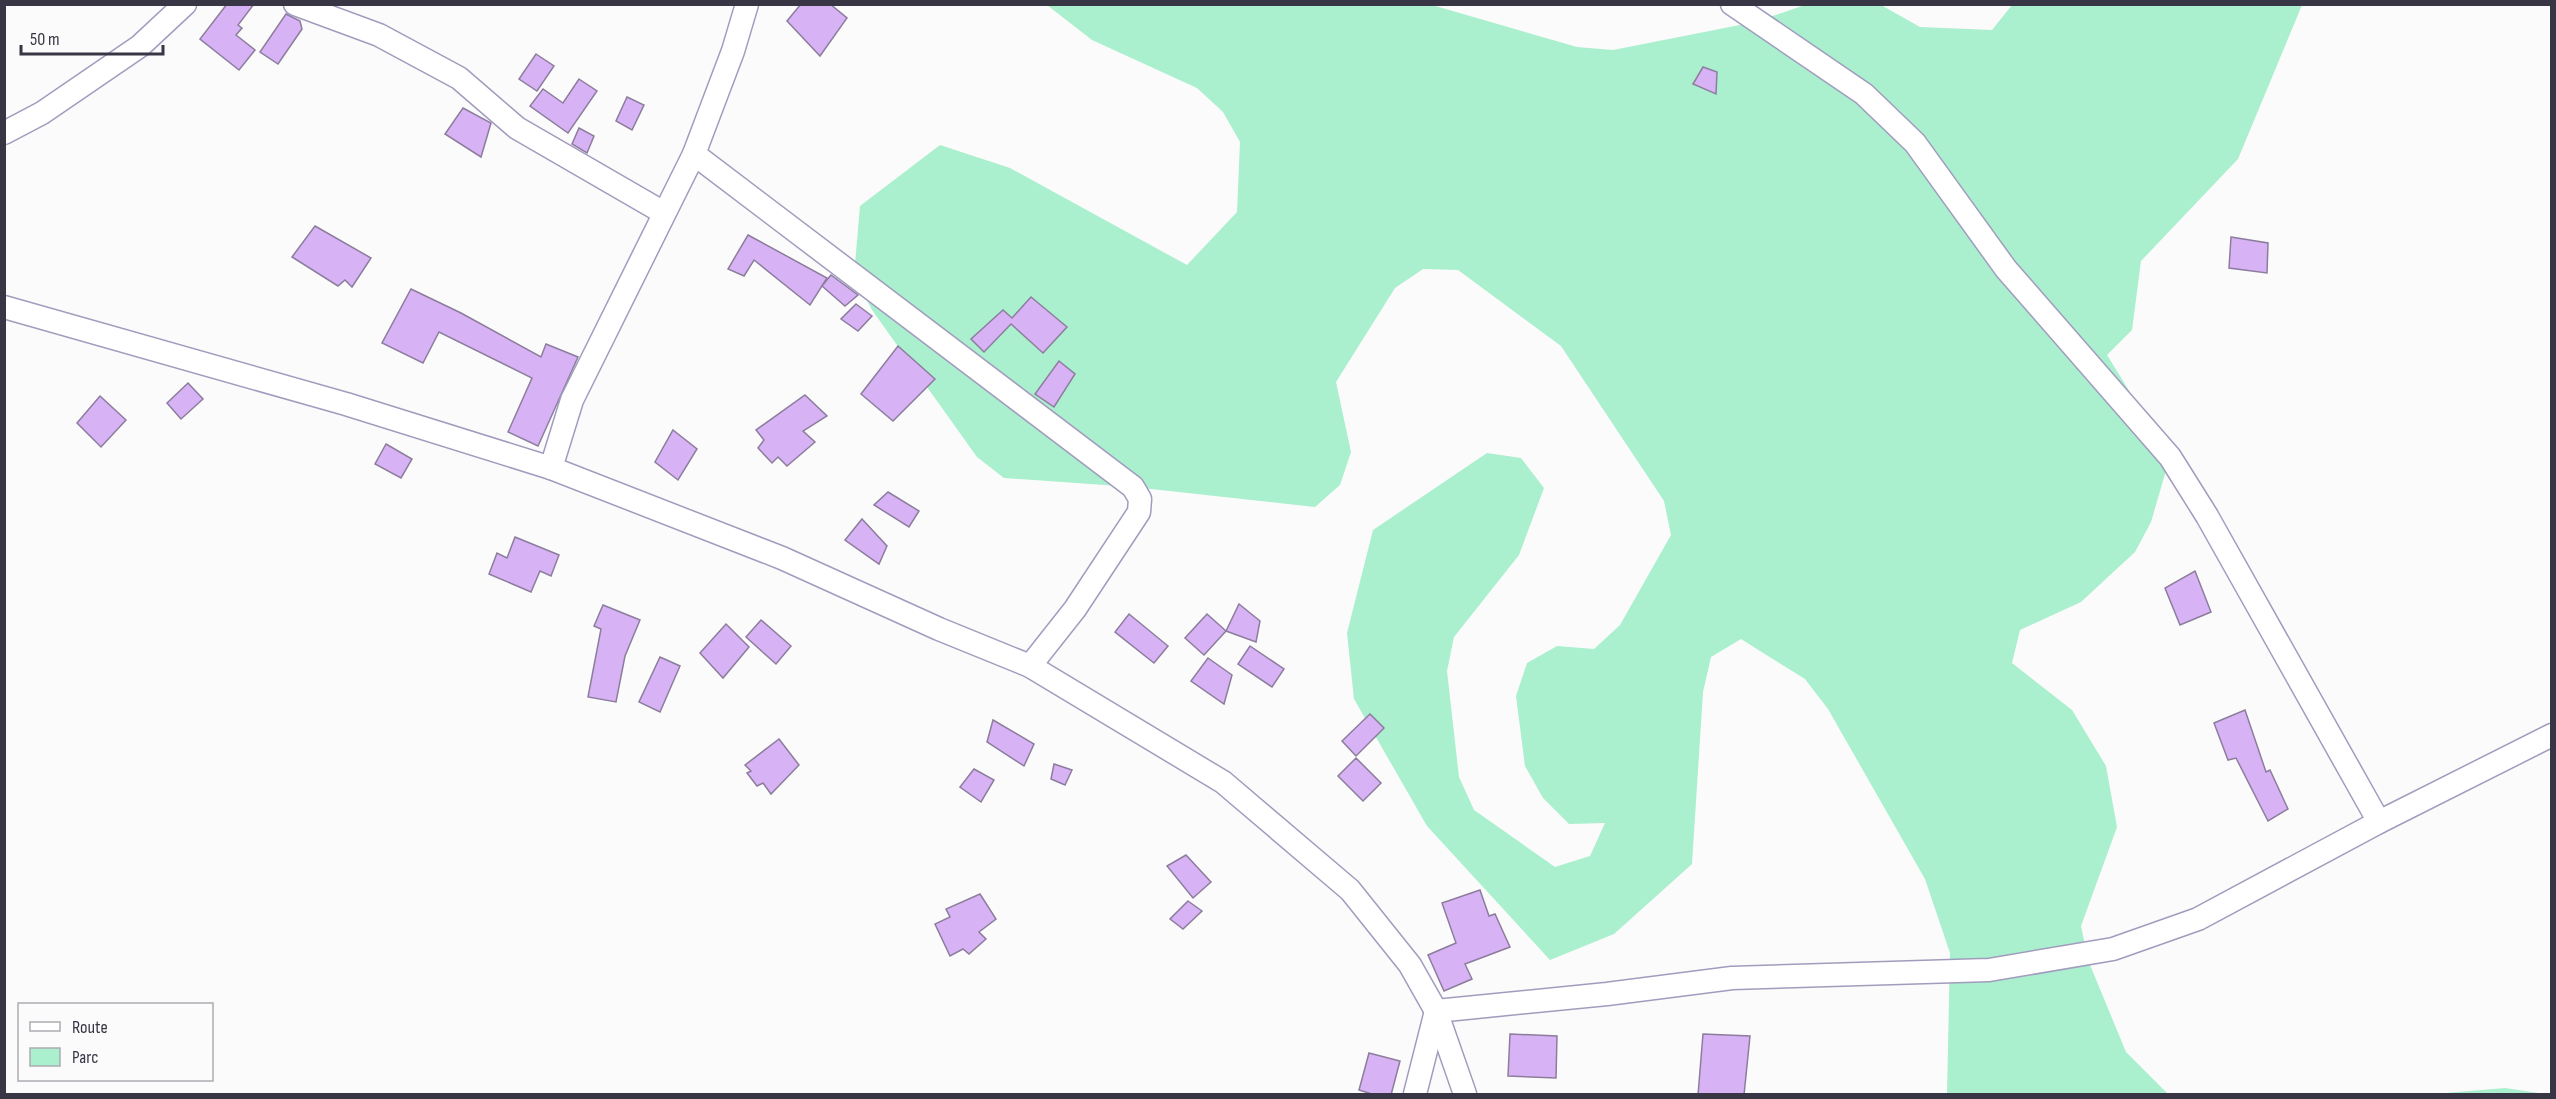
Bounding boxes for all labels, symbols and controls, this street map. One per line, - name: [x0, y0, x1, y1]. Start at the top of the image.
- scale bar: [21, 18, 164, 56]
- text: 50 m: [30, 29, 60, 50]
- legend: [18, 1003, 213, 1081]
- text: Route: [72, 1017, 108, 1038]
- text: Parc: [72, 1047, 98, 1068]

